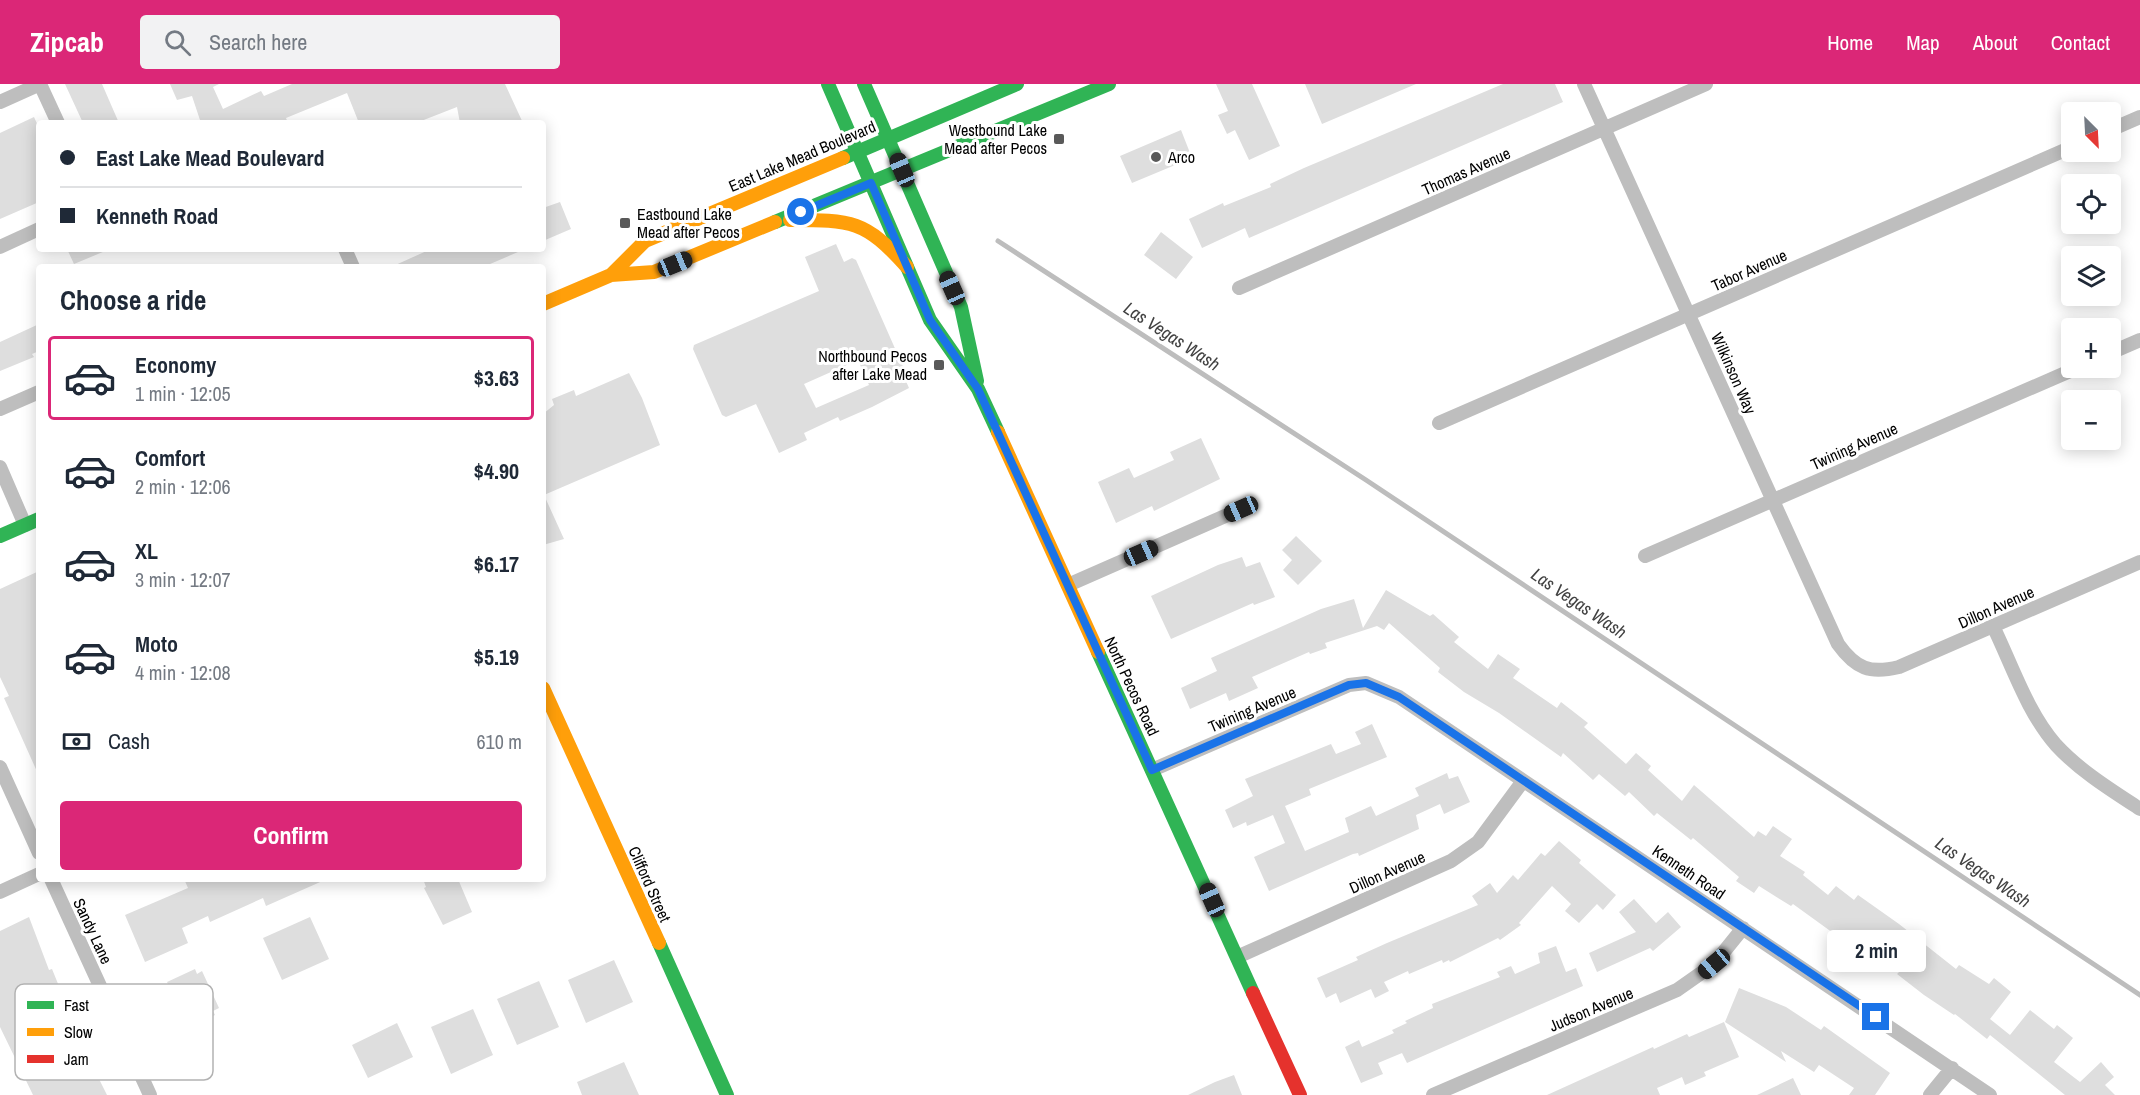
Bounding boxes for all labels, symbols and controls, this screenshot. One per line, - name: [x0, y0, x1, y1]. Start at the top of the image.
- search box: [140, 15, 560, 69]
- text: Zipcab: [30, 23, 104, 61]
- icon: search: [161, 26, 194, 59]
- text: Search here: [209, 27, 307, 57]
- text: Home: [1827, 28, 1873, 57]
- text: Map: [1906, 28, 1940, 57]
- text: About: [1973, 28, 2018, 57]
- text: Contact: [2051, 28, 2110, 57]
- north arrow: [2061, 102, 2121, 162]
- map controls: [2061, 102, 2121, 450]
- street label: East Lake Mead Boulevard: [725, 115, 879, 197]
- place label: Westbound Lake Mead after Pecos: [944, 119, 1047, 159]
- marker: Westbound Lake Mead after Pecos: [1052, 132, 1066, 146]
- street label: Thomas Avenue: [1418, 142, 1514, 200]
- text: East Lake Mead Boulevard: [96, 143, 325, 173]
- place label: Arco: [1167, 146, 1195, 168]
- car: [887, 150, 917, 190]
- marker: Arco: [1149, 150, 1163, 164]
- button: locate: [2061, 174, 2121, 234]
- route start: [787, 198, 814, 225]
- text: Kenneth Road: [96, 201, 218, 231]
- place label: Eastbound Lake Mead after Pecos: [637, 203, 740, 243]
- marker: Eastbound Lake Mead after Pecos: [618, 216, 632, 230]
- street label: Tabor Avenue: [1708, 244, 1790, 296]
- button: layers: [2061, 246, 2121, 306]
- car: [655, 249, 695, 279]
- car: [936, 268, 968, 308]
- text: Choose a ride: [60, 282, 206, 318]
- water label: Las Vegas Wash: [1119, 295, 1225, 377]
- button: +: [2061, 318, 2121, 378]
- street label: Wilkinson Way: [1706, 329, 1762, 418]
- place label: Northbound Pecos after Lake Mead: [818, 345, 927, 385]
- text: Economy: [135, 350, 216, 380]
- icon: car: [63, 351, 117, 405]
- marker: Northbound Pecos after Lake Mead: [932, 358, 946, 372]
- text: $3.63: [474, 363, 519, 393]
- text: 1 min · 12:05: [135, 380, 231, 407]
- button: −: [2061, 390, 2121, 450]
- street label: Twining Avenue: [1807, 417, 1901, 475]
- text: Comfort: [135, 443, 205, 473]
- icon: car: [63, 444, 117, 498]
- text: $4.90: [474, 456, 519, 486]
- text: 2 min · 12:06: [135, 473, 231, 500]
- car: [1221, 493, 1261, 525]
- text: XL: [135, 536, 158, 566]
- icon: car: [63, 537, 117, 591]
- car: [1121, 537, 1161, 569]
- text: $6.17: [474, 549, 519, 579]
- water label: Las Vegas Wash: [1526, 562, 1632, 644]
- text: 3 min · 12:07: [135, 566, 231, 593]
- street label: Dillon Avenue: [1955, 581, 2037, 633]
- text: Moto: [135, 629, 178, 659]
- icon: car: [63, 630, 117, 684]
- street label: North Pecos Road: [1099, 633, 1165, 739]
- text: $5.19: [474, 642, 519, 672]
- text: 4 min · 12:08: [135, 659, 231, 686]
- street label: Twining Avenue: [1205, 681, 1299, 737]
- icon: cash: [60, 725, 93, 758]
- text: Cash: [108, 726, 150, 756]
- text: 610 m: [476, 728, 522, 755]
- button: Confirm: [60, 801, 522, 870]
- water label: Las Vegas Wash: [1930, 831, 2036, 913]
- street label: Kenneth Road: [1648, 839, 1730, 905]
- street label: Clifford Street: [624, 843, 677, 926]
- street label: Dillon Avenue: [1346, 846, 1428, 898]
- car: [1196, 880, 1228, 920]
- street label: Sandy Lane: [68, 895, 118, 967]
- callout: 2 min: [1826, 930, 1926, 972]
- text: 2 min: [1855, 937, 1898, 964]
- car: [1694, 946, 1734, 982]
- street label: Judson Avenue: [1546, 981, 1636, 1037]
- legend: [15, 984, 213, 1080]
- text: Fast: [64, 994, 89, 1016]
- route end: [1862, 1003, 1889, 1030]
- text: Slow: [64, 1021, 93, 1043]
- text: Jam: [64, 1048, 89, 1070]

